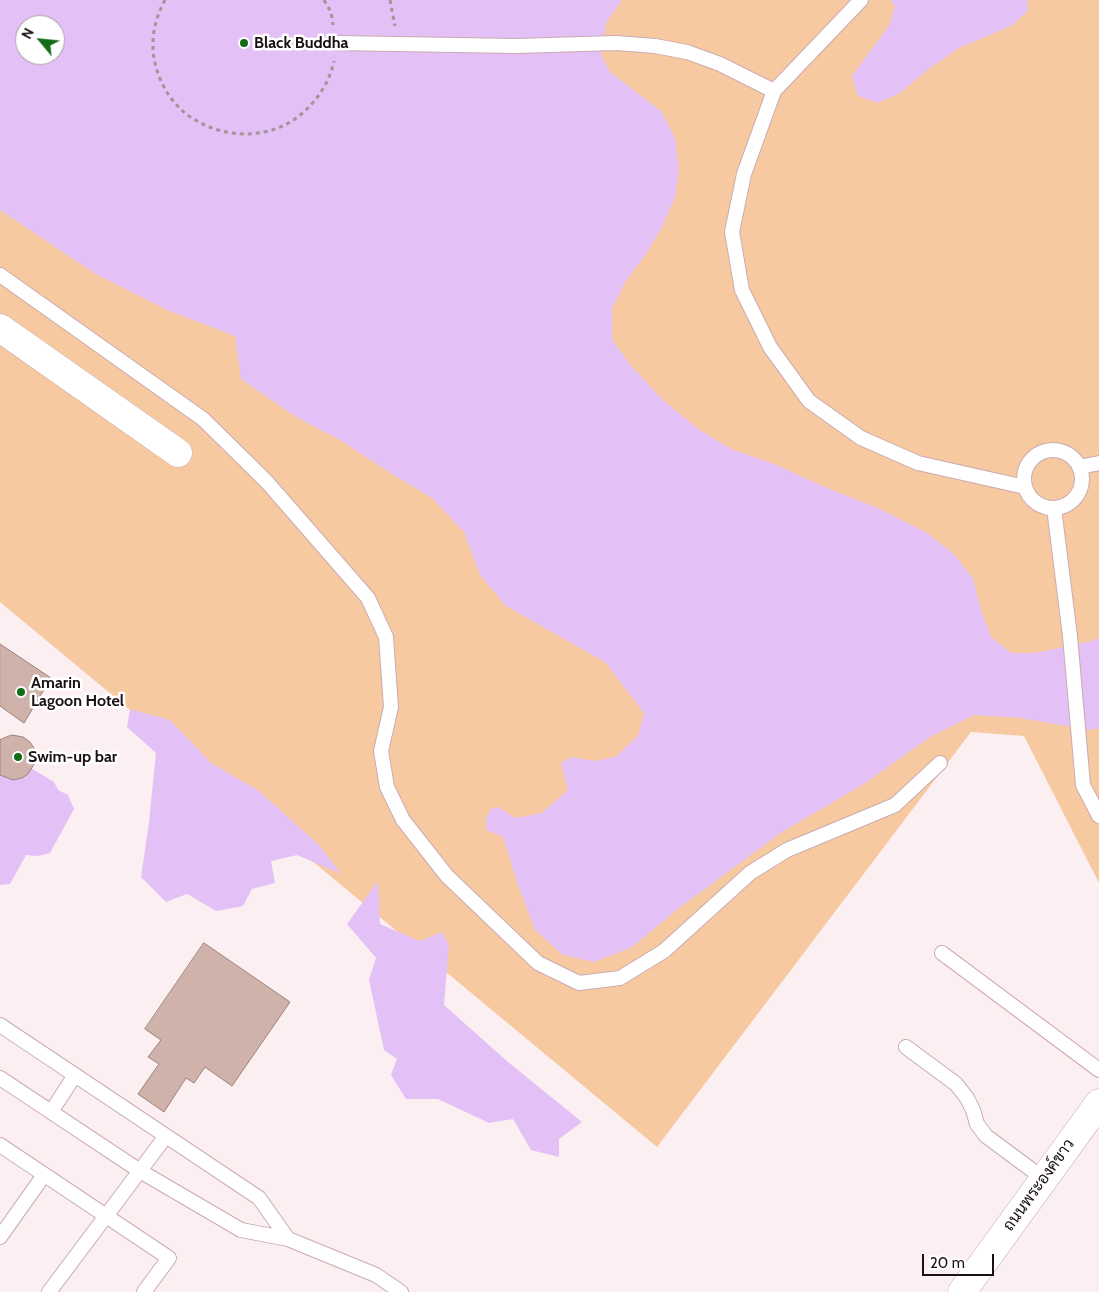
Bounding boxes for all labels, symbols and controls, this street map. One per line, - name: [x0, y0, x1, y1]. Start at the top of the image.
- north arrow: [15, 15, 65, 65]
- text: N: [17, 25, 38, 42]
- place label: Black Buddha: [254, 33, 349, 53]
- marker: Black Buddha: [238, 37, 250, 49]
- place label: Amarin Lagoon Hotel: [31, 673, 124, 711]
- marker: Amarin Lagoon Hotel: [15, 686, 27, 698]
- place label: Swim-up bar: [28, 747, 117, 767]
- marker: Swim-up bar: [12, 751, 24, 763]
- street label: ถนนพระองค์ขาว: [999, 1135, 1079, 1235]
- scale bar: [924, 1244, 996, 1276]
- text: 20 m: [930, 1254, 965, 1272]

